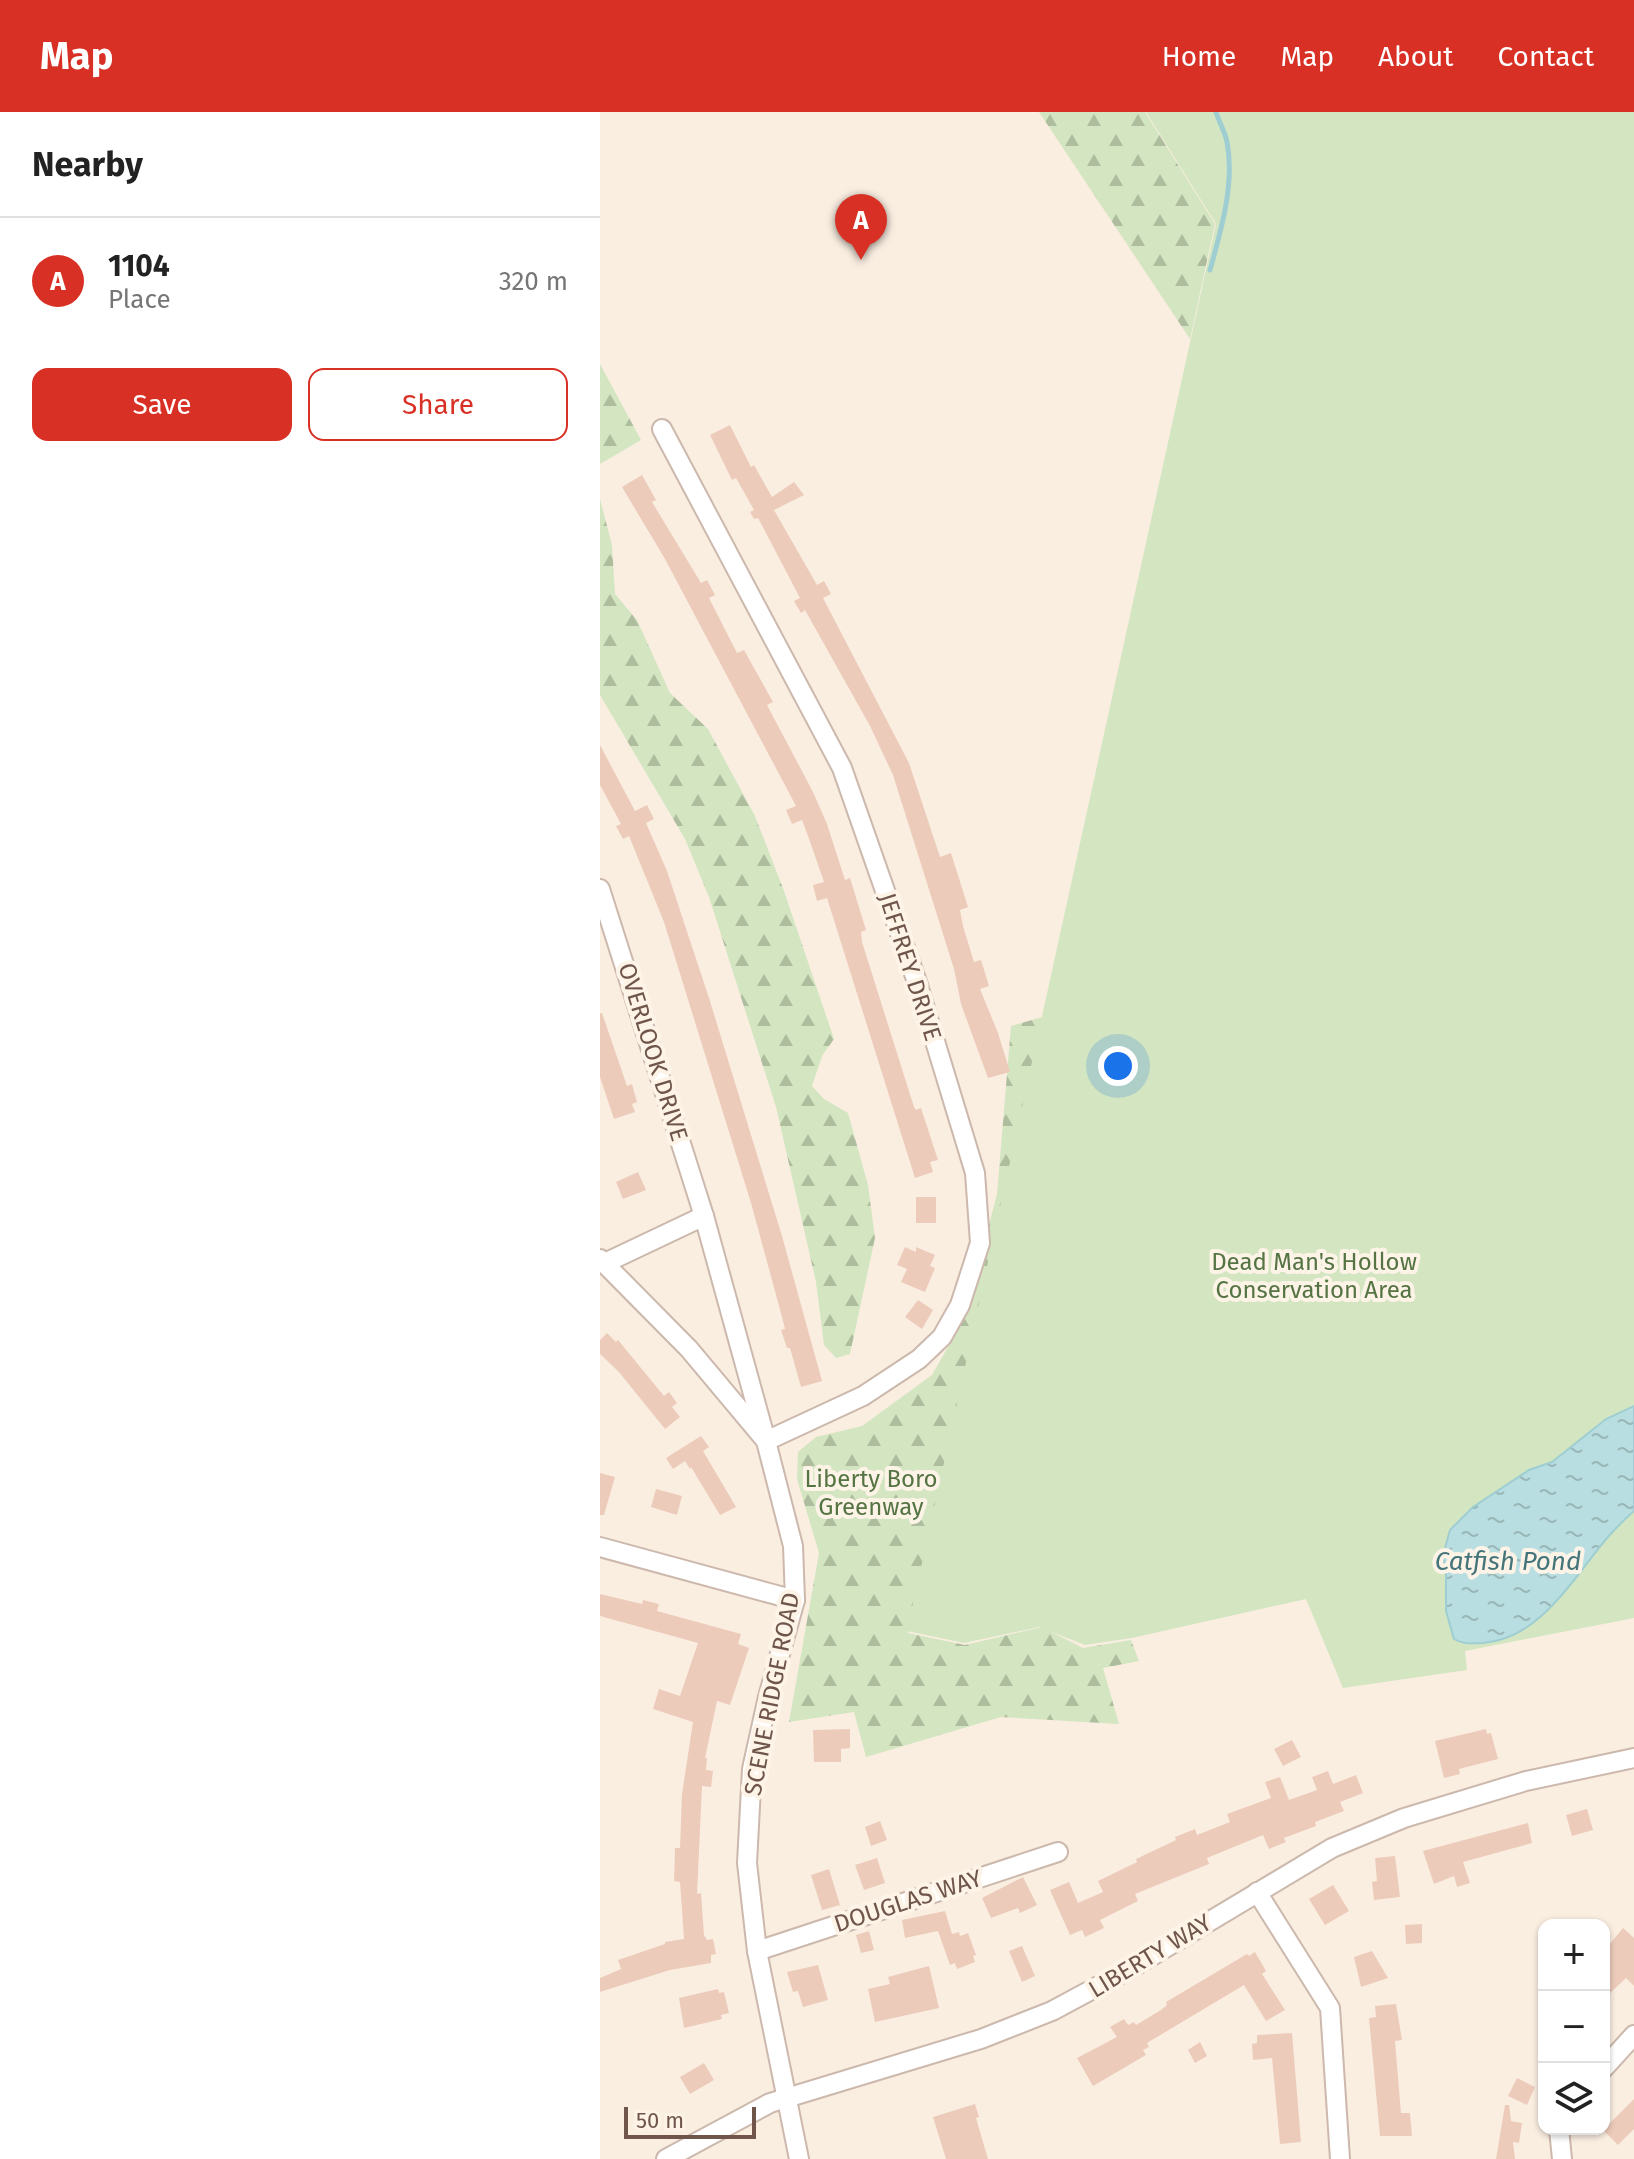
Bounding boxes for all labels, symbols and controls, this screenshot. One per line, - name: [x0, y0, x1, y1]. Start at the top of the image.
- text: Map: [40, 33, 113, 79]
- text: Home: [1162, 40, 1236, 73]
- text: Map: [1280, 40, 1334, 73]
- text: About: [1378, 40, 1453, 73]
- text: Contact: [1497, 40, 1594, 73]
- text: Nearby: [32, 144, 143, 185]
- pin: A: [835, 194, 887, 260]
- text: 1104: [108, 248, 170, 284]
- text: A: [50, 266, 66, 297]
- text: 320 m: [499, 266, 568, 297]
- text: Place: [108, 284, 171, 315]
- button: Save: [32, 368, 292, 441]
- button: Share: [308, 368, 568, 441]
- street label: JEFFREY DRIVE: [873, 890, 947, 1044]
- street label: OVERLOOK DRIVE: [613, 959, 693, 1145]
- your location: [1098, 1046, 1138, 1086]
- park label: Dead Man's Hollow Conservation Area: [1211, 1248, 1417, 1304]
- park label: Liberty Boro Greenway: [804, 1465, 938, 1521]
- water label: Catfish Pond: [1435, 1546, 1581, 1577]
- street label: SCENE RIDGE ROAD: [739, 1590, 805, 1798]
- street label: DOUGLAS WAY: [831, 1864, 986, 1938]
- street label: LIBERTY WAY: [1084, 1908, 1217, 2004]
- map controls: [1538, 1919, 1610, 2135]
- button: +: [1538, 1919, 1610, 1991]
- button: −: [1538, 1991, 1610, 2063]
- button: layers: [1538, 2063, 1610, 2135]
- scale bar: [624, 2103, 756, 2139]
- text: 50 m: [636, 2107, 684, 2134]

